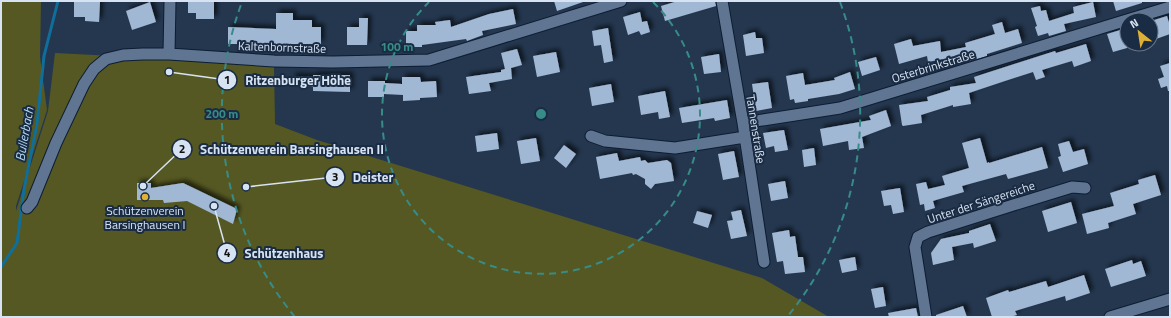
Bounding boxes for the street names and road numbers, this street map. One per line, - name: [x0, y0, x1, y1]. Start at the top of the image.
- street label: Kaltenbornstraße: [237, 36, 327, 58]
- street label: Osterbrinkstraße: [889, 44, 977, 88]
- street label: Tannenstraße: [741, 93, 771, 165]
- street label: Unter der Sängereiche: [925, 176, 1037, 228]

